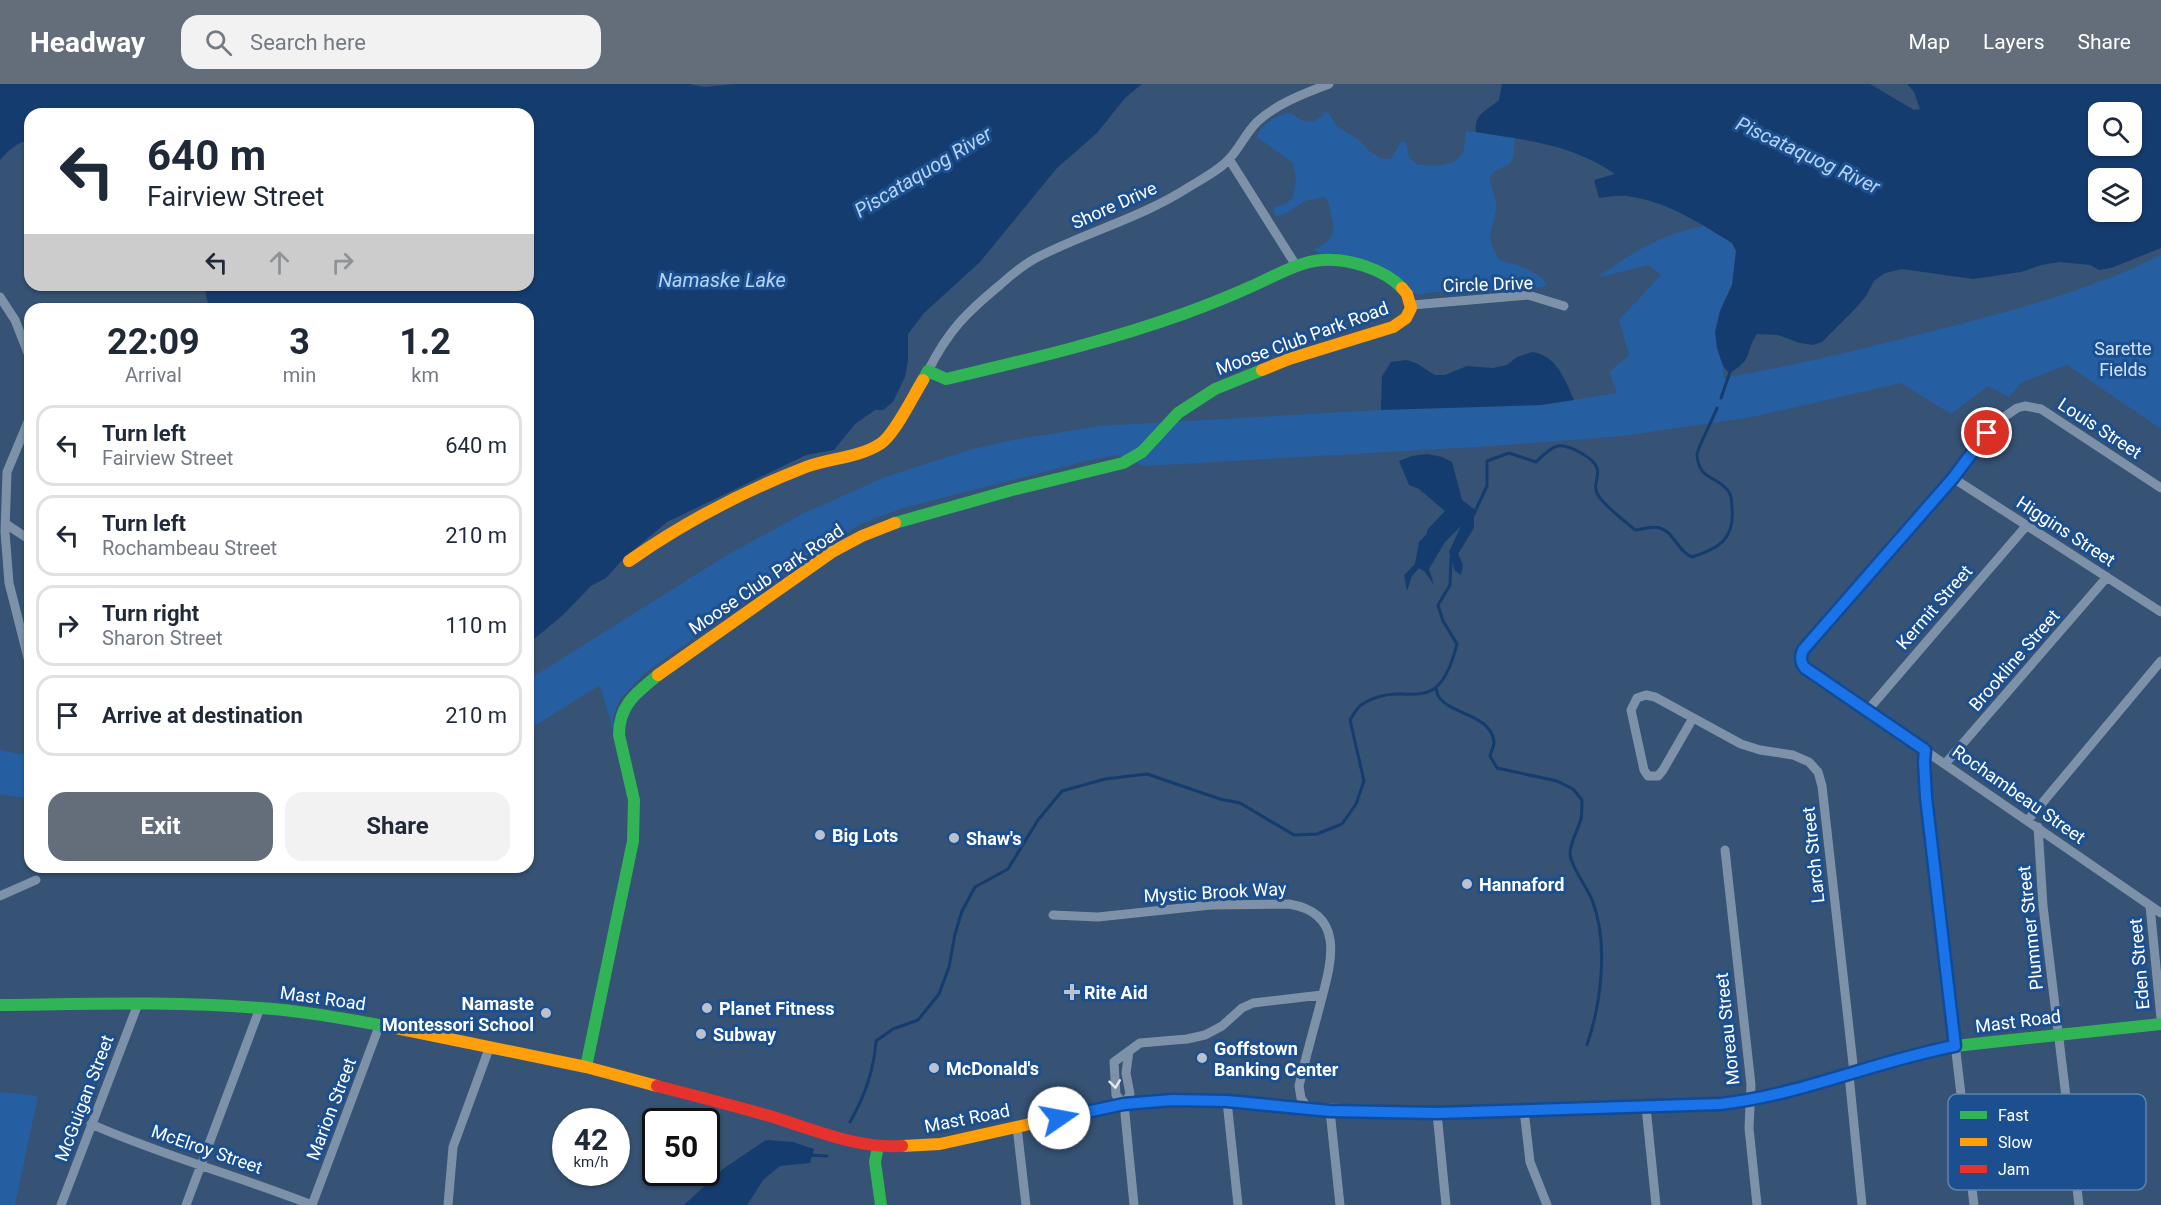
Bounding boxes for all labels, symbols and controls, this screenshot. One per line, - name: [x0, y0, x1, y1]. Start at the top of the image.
- search box: [181, 15, 601, 69]
- text: Headway: [30, 26, 145, 59]
- icon: search: [202, 26, 235, 59]
- text: Search here: [250, 30, 366, 55]
- text: Map: [1908, 30, 1950, 54]
- text: Layers: [1983, 30, 2044, 54]
- text: Share: [2077, 30, 2131, 54]
- map controls: [2088, 102, 2142, 222]
- button: search: [2088, 102, 2142, 156]
- water label: Piscataquog River: [1732, 111, 1885, 199]
- water label: Piscataquog River: [850, 121, 997, 222]
- text: 640 m: [147, 131, 266, 180]
- icon: left: [48, 132, 126, 210]
- button: layers: [2088, 168, 2142, 222]
- street label: Shore Drive: [1068, 177, 1160, 233]
- text: Fairview Street: [147, 181, 324, 213]
- icon: left: [200, 246, 233, 279]
- icon: ahead: [263, 246, 296, 279]
- icon: right: [326, 246, 359, 279]
- water label: Namaske Lake: [658, 268, 786, 292]
- street label: Circle Drive: [1443, 272, 1533, 296]
- street label: Moose Club Park Road: [1213, 297, 1391, 379]
- text: 22:09: [107, 321, 200, 363]
- text: 3: [289, 321, 310, 363]
- text: 1.2: [399, 321, 451, 363]
- park label: Sarette Fields: [2094, 338, 2152, 380]
- text: Arrival: [125, 363, 182, 387]
- text: min: [283, 363, 316, 387]
- text: km: [411, 363, 439, 387]
- street label: Louis Street: [2054, 393, 2146, 463]
- pin: [1961, 407, 2012, 458]
- icon: arrive: [1970, 416, 2003, 449]
- text: Turn left: [102, 421, 186, 446]
- icon: left: [51, 429, 84, 462]
- text: 640 m: [445, 433, 507, 458]
- text: Fairview Street: [102, 446, 233, 470]
- street label: Higgins Street: [2013, 491, 2119, 571]
- text: Turn left: [102, 511, 186, 536]
- icon: left: [51, 519, 84, 552]
- street label: Moose Club Park Road: [685, 519, 847, 639]
- text: 210 m: [445, 523, 507, 548]
- text: Rochambeau Street: [102, 536, 277, 560]
- street label: Kermit Street: [1892, 561, 1976, 653]
- text: Turn right: [102, 601, 199, 626]
- street label: Brookline Street: [1964, 605, 2064, 715]
- icon: right: [51, 609, 84, 642]
- text: 110 m: [445, 613, 507, 638]
- text: Sharon Street: [102, 626, 223, 650]
- icon: arrive: [51, 699, 84, 732]
- text: Arrive at destination: [102, 703, 303, 728]
- text: 210 m: [445, 703, 507, 728]
- street label: Rochambeau Street: [1948, 740, 2090, 848]
- button: Exit: [48, 792, 273, 861]
- button: Share: [285, 792, 510, 861]
- street label: Larch Street: [1797, 806, 1828, 904]
- place label: Big Lots: [832, 825, 898, 846]
- marker: Big Lots: [813, 828, 827, 842]
- place label: Shaw's: [966, 828, 1021, 849]
- marker: Shaw's: [947, 831, 961, 845]
- street label: Plummer Street: [2013, 865, 2047, 991]
- place label: Hannaford: [1479, 874, 1564, 895]
- marker: Hannaford: [1460, 877, 1474, 891]
- street label: Mystic Brook Way: [1143, 878, 1287, 906]
- street label: Eden Street: [2125, 917, 2153, 1011]
- street label: Moreau Street: [1711, 972, 1743, 1086]
- street label: Mast Road: [279, 982, 367, 1014]
- place label: Rite Aid: [1084, 982, 1148, 1003]
- marker: Rite Aid: [1065, 985, 1079, 999]
- place label: Namaste Montessori School: [382, 993, 534, 1035]
- place label: Planet Fitness: [719, 998, 834, 1019]
- marker: Planet Fitness: [700, 1001, 714, 1015]
- street label: Mast Road: [1974, 1005, 2062, 1037]
- marker: Namaste Montessori School: [539, 1006, 553, 1020]
- place label: Subway: [713, 1024, 777, 1045]
- marker: Subway: [694, 1027, 708, 1041]
- street label: McGuigan Street: [50, 1032, 118, 1164]
- place label: Goffstown Banking Center: [1214, 1038, 1339, 1080]
- marker: Goffstown Banking Center: [1195, 1051, 1209, 1065]
- street label: Marion Street: [302, 1055, 360, 1163]
- place label: McDonald's: [946, 1058, 1039, 1079]
- marker: McDonald's: [927, 1061, 941, 1075]
- one-way arrow: [1108, 1080, 1121, 1089]
- position arrow: [1027, 1086, 1091, 1150]
- legend: [1948, 1094, 2146, 1190]
- street label: Mast Road: [923, 1099, 1011, 1137]
- text: Fast: [1998, 1106, 2029, 1125]
- speed limit sign: 50: [642, 1108, 720, 1186]
- street label: McElroy Street: [149, 1120, 265, 1178]
- text: 42: [574, 1122, 608, 1157]
- text: Slow: [1998, 1133, 2033, 1152]
- text: km/h: [573, 1153, 609, 1171]
- text: Jam: [1998, 1160, 2030, 1179]

